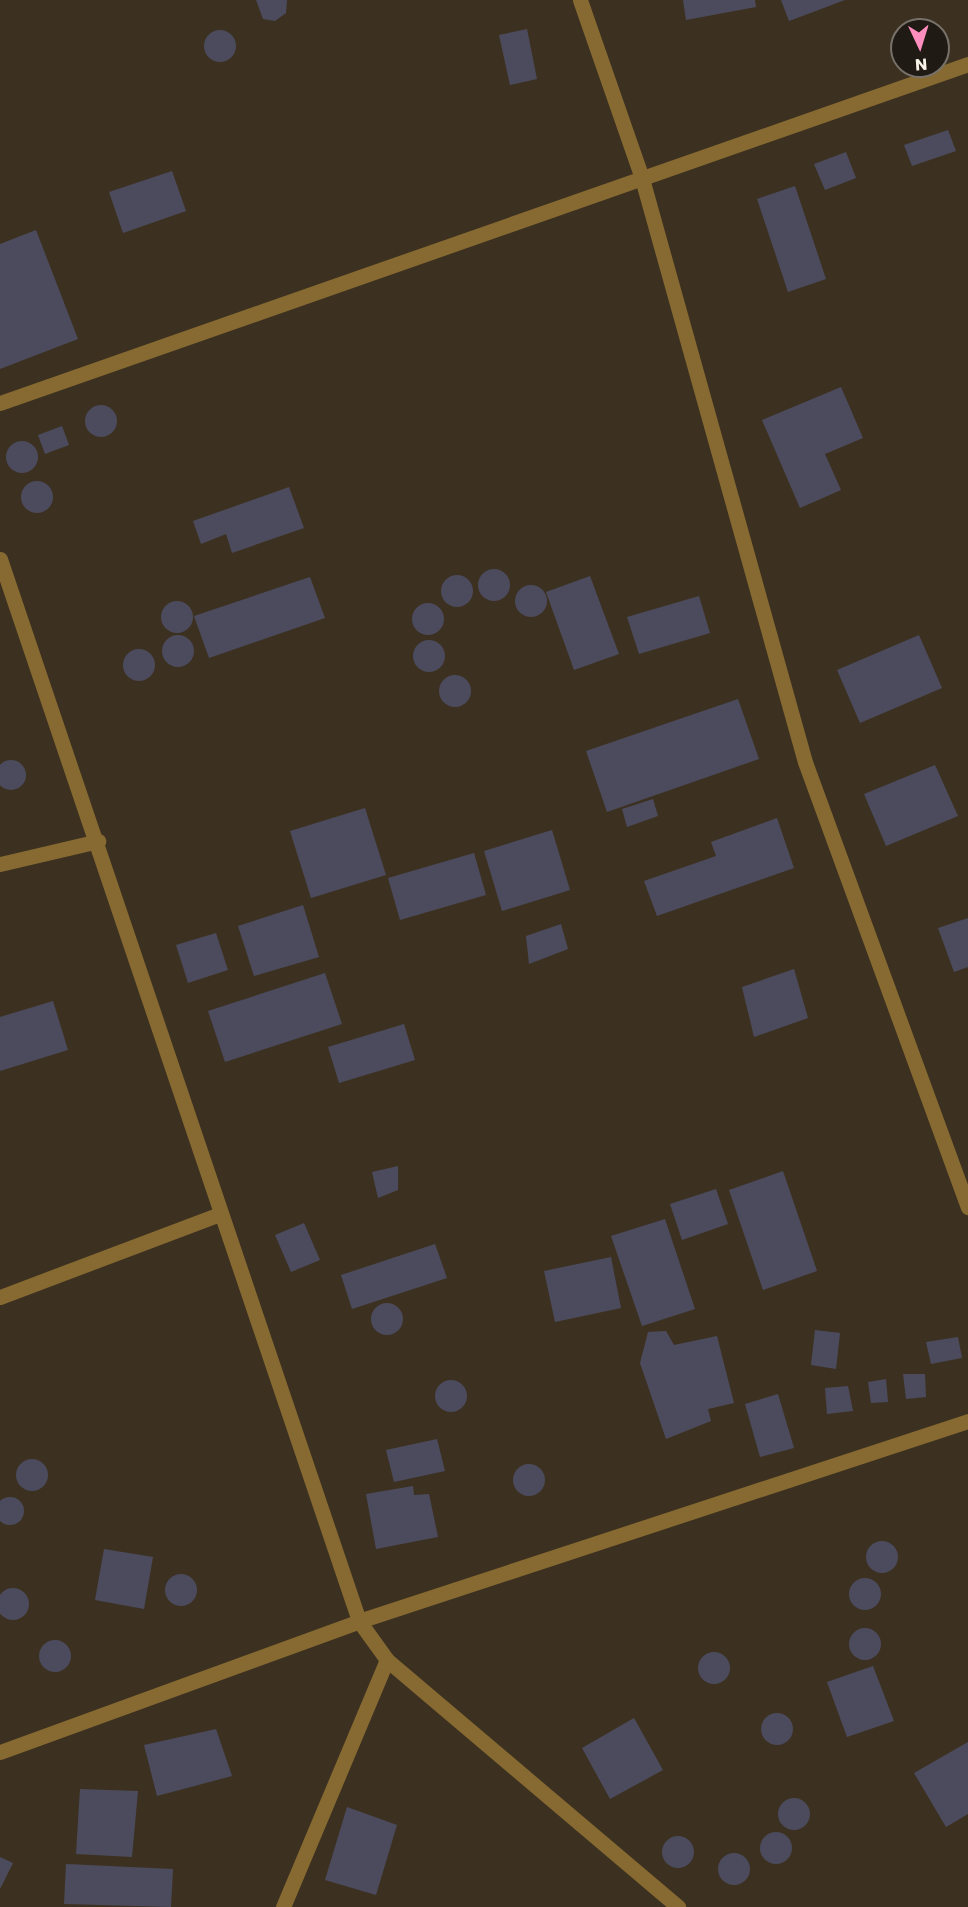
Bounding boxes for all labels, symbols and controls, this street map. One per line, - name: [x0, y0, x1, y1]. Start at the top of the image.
- north arrow: [890, 18, 950, 78]
- text: N: [914, 53, 928, 76]

